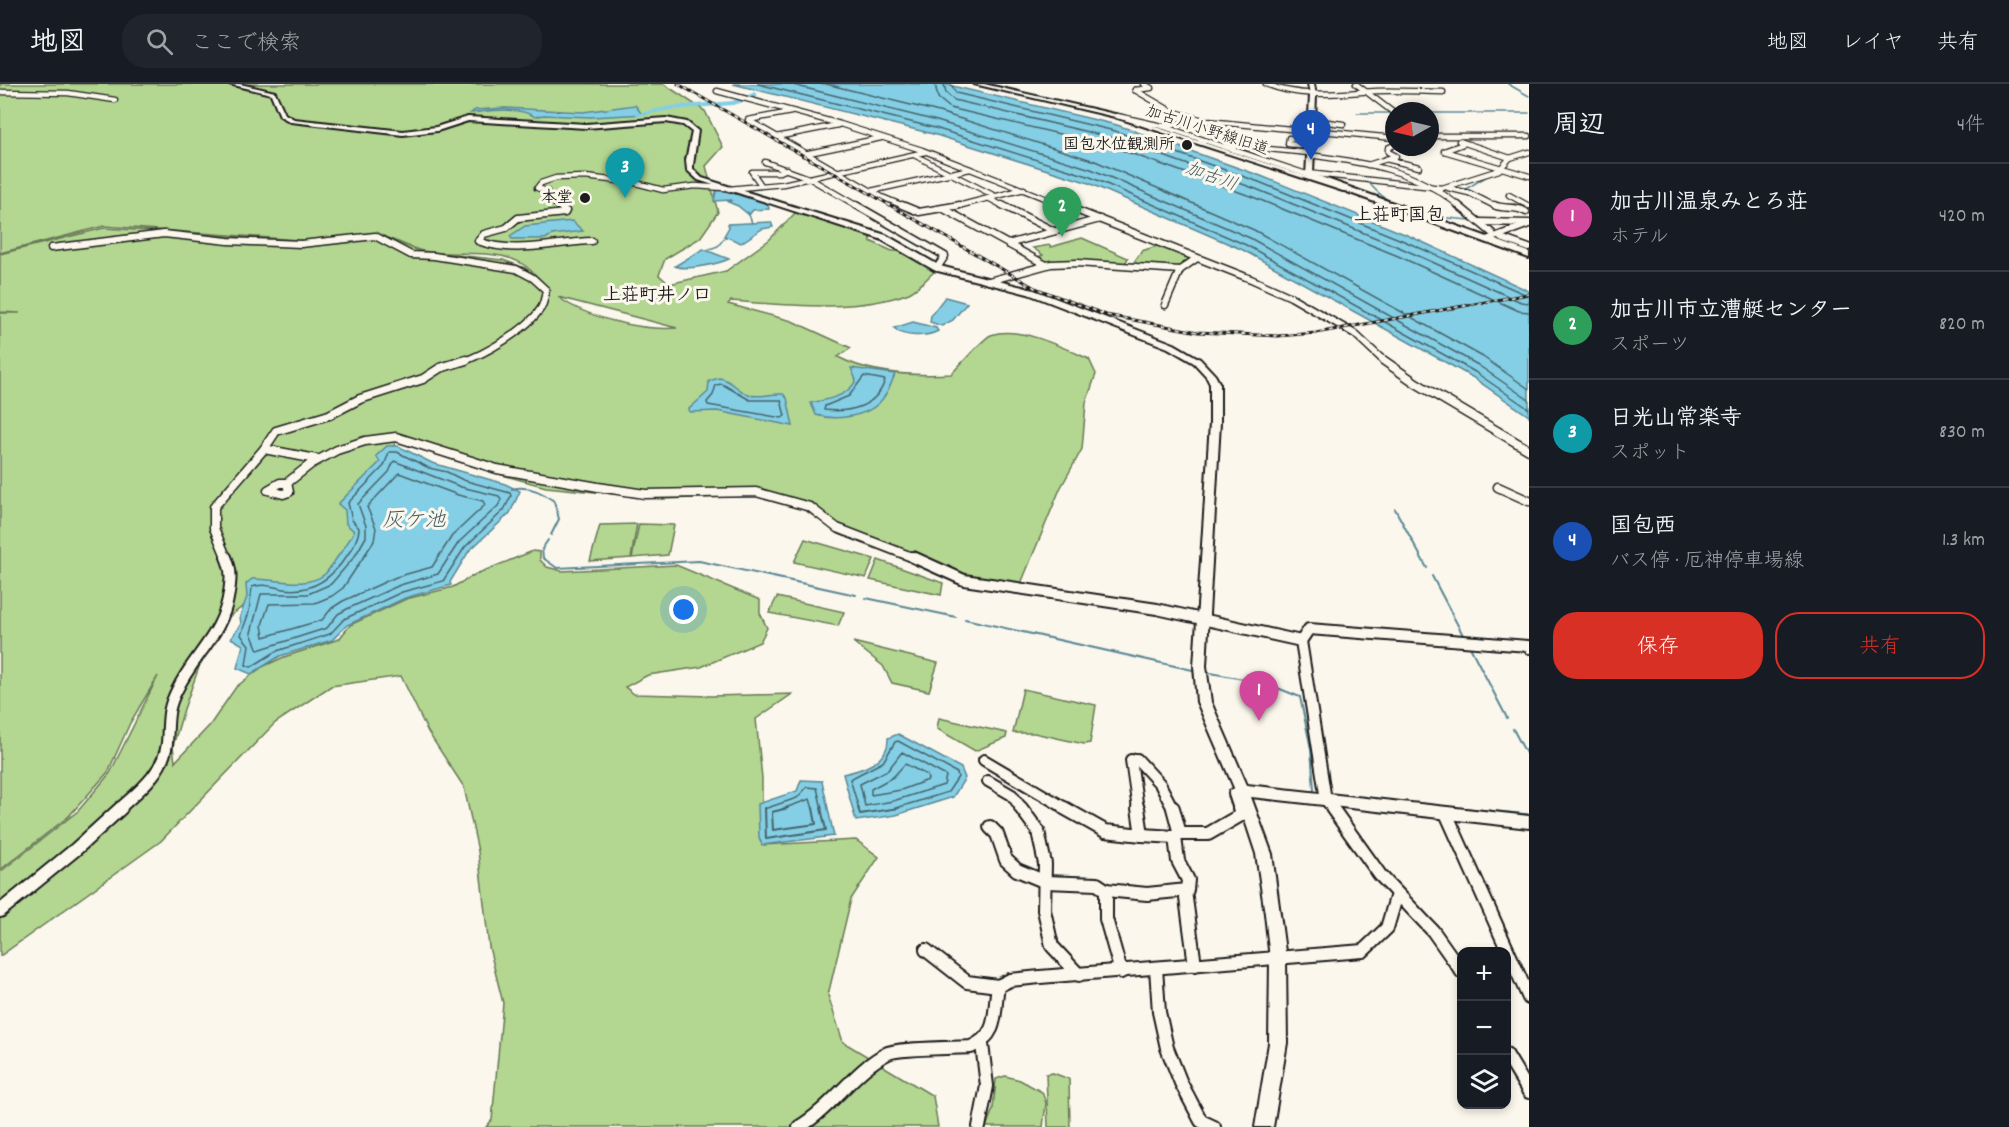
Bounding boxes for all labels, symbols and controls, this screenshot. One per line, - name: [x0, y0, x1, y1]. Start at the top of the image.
- search box: [122, 14, 542, 68]
- text: 地図: [30, 25, 86, 65]
- icon: search: [143, 25, 176, 58]
- text: ここで検索: [191, 29, 301, 60]
- text: 地図: [1767, 29, 1809, 59]
- text: レイヤ: [1842, 29, 1904, 59]
- text: 共有: [1937, 29, 1979, 59]
- street label: 加古川小野線旧道: [1143, 100, 1271, 162]
- north arrow: [1385, 102, 1439, 156]
- text: 周辺: [1553, 108, 1605, 145]
- pin: 4: [1292, 110, 1330, 160]
- text: 4件: [1957, 112, 1985, 140]
- place label: 国包水位観測所: [1063, 134, 1175, 157]
- marker: 国包水位観測所: [1180, 138, 1194, 152]
- pin: 3: [606, 148, 644, 198]
- water label: 加古川: [1181, 157, 1241, 199]
- place label: 本堂: [541, 187, 573, 210]
- pin: 2: [1042, 188, 1082, 237]
- text: 加古川温泉みとろ荘: [1610, 188, 1808, 219]
- marker: 本堂: [578, 191, 592, 205]
- text: 1: [1570, 203, 1575, 231]
- text: 420 m: [1939, 203, 1985, 231]
- district label: 上荘町国包: [1354, 204, 1444, 229]
- text: ホテル: [1610, 224, 1669, 252]
- district label: 上荘町井ノ口: [603, 284, 711, 309]
- text: 加古川市立漕艇センター: [1610, 296, 1852, 327]
- text: 2: [1568, 311, 1577, 339]
- text: 820 m: [1939, 311, 1985, 339]
- text: スポーツ: [1610, 332, 1690, 360]
- text: 日光山常楽寺: [1610, 404, 1742, 435]
- text: 3: [1568, 419, 1577, 447]
- text: 830 m: [1939, 419, 1985, 447]
- text: スポット: [1610, 440, 1690, 468]
- water label: 灰ケ池: [383, 507, 446, 537]
- text: 国包西: [1610, 512, 1676, 543]
- text: 4: [1568, 527, 1577, 555]
- text: 1.3 km: [1942, 527, 1985, 555]
- text: バス停 · 厄神停車場線: [1610, 548, 1804, 576]
- your location: [669, 595, 698, 624]
- button: 保存: [1553, 612, 1763, 679]
- button: 共有: [1775, 612, 1985, 679]
- pin: 1: [1240, 672, 1278, 721]
- map controls: [1457, 947, 1511, 1109]
- button: +: [1457, 947, 1511, 1001]
- button: −: [1457, 1001, 1511, 1055]
- button: layers: [1457, 1055, 1511, 1109]

